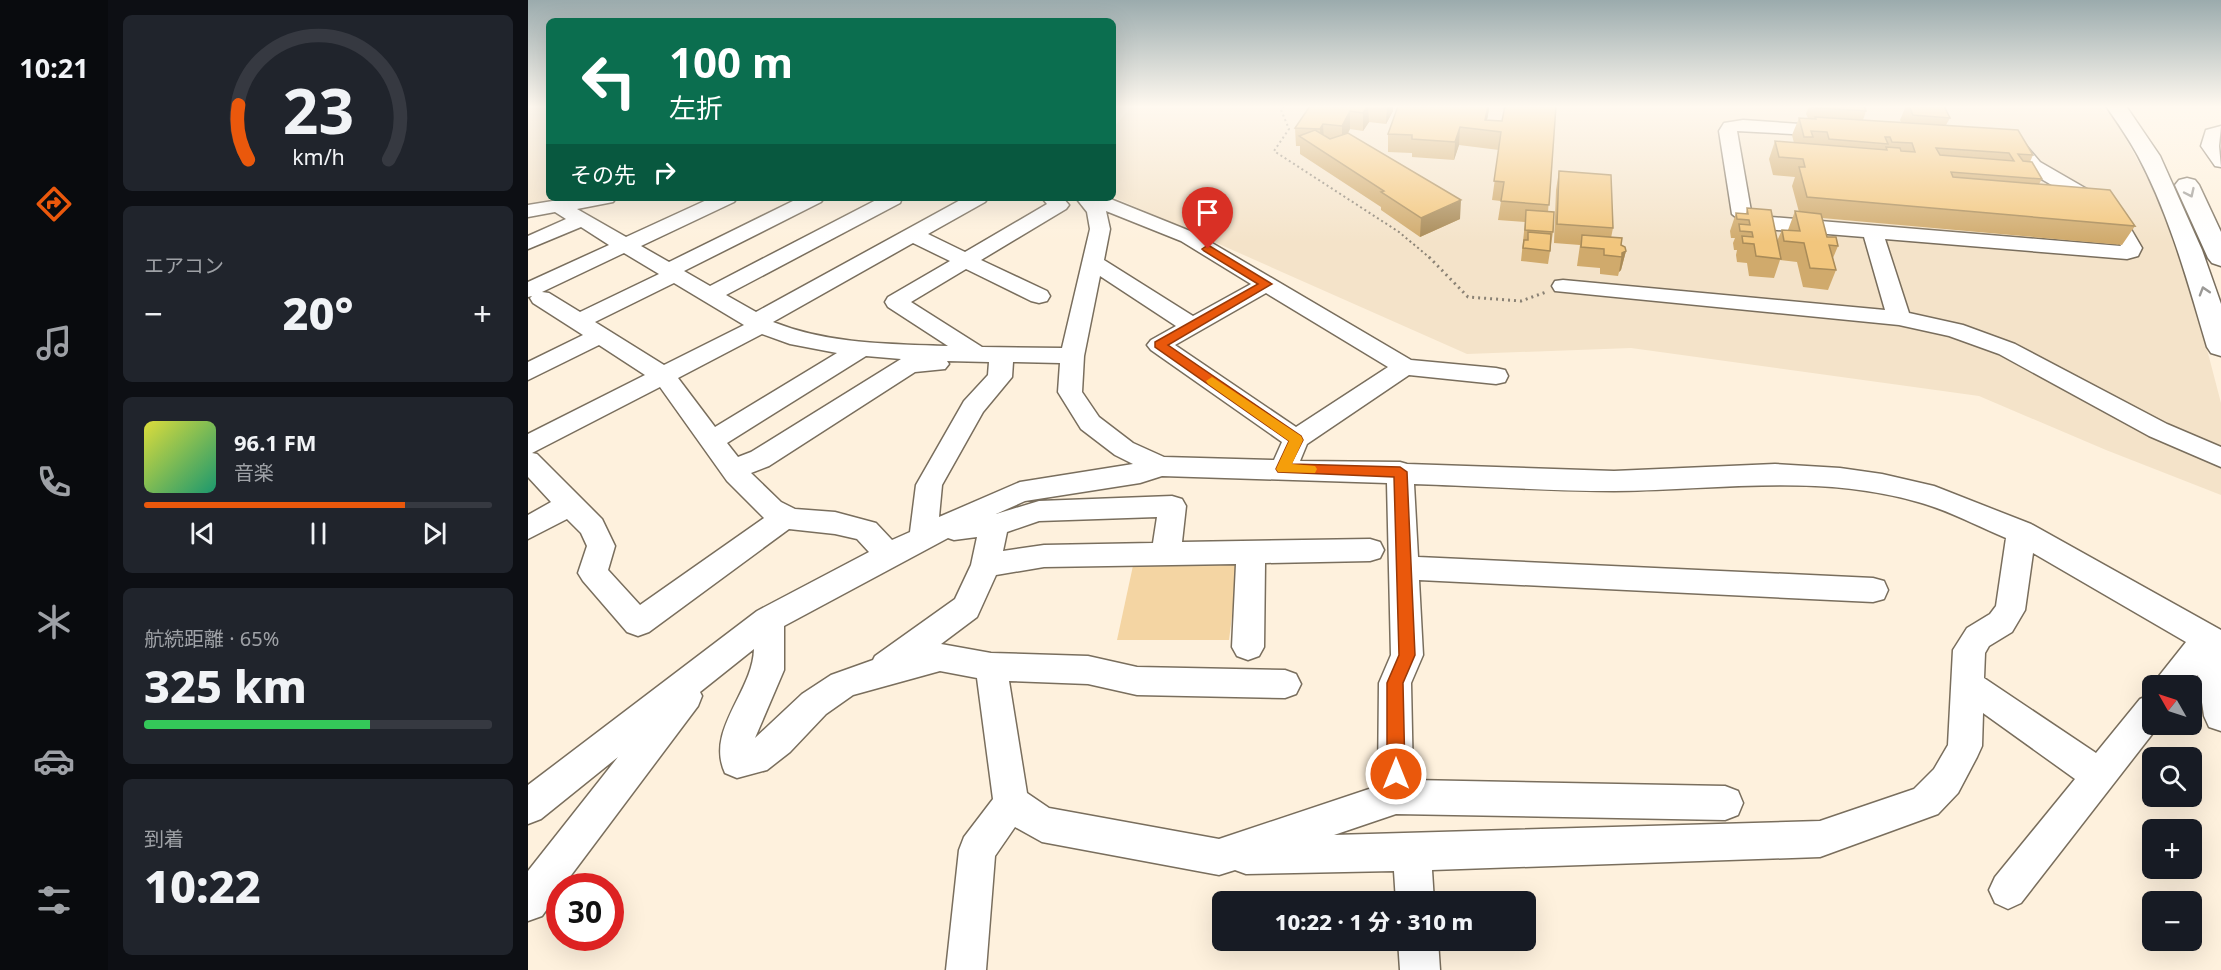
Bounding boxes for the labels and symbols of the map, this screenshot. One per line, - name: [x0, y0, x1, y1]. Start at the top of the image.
- one-way arrow: [2183, 186, 2195, 197]
- pin: [1182, 187, 1233, 249]
- one-way arrow: [2199, 286, 2211, 297]
- north arrow: [2142, 675, 2202, 735]
- position arrow: [1364, 742, 1428, 806]
- speed limit sign: 30: [546, 873, 624, 951]

